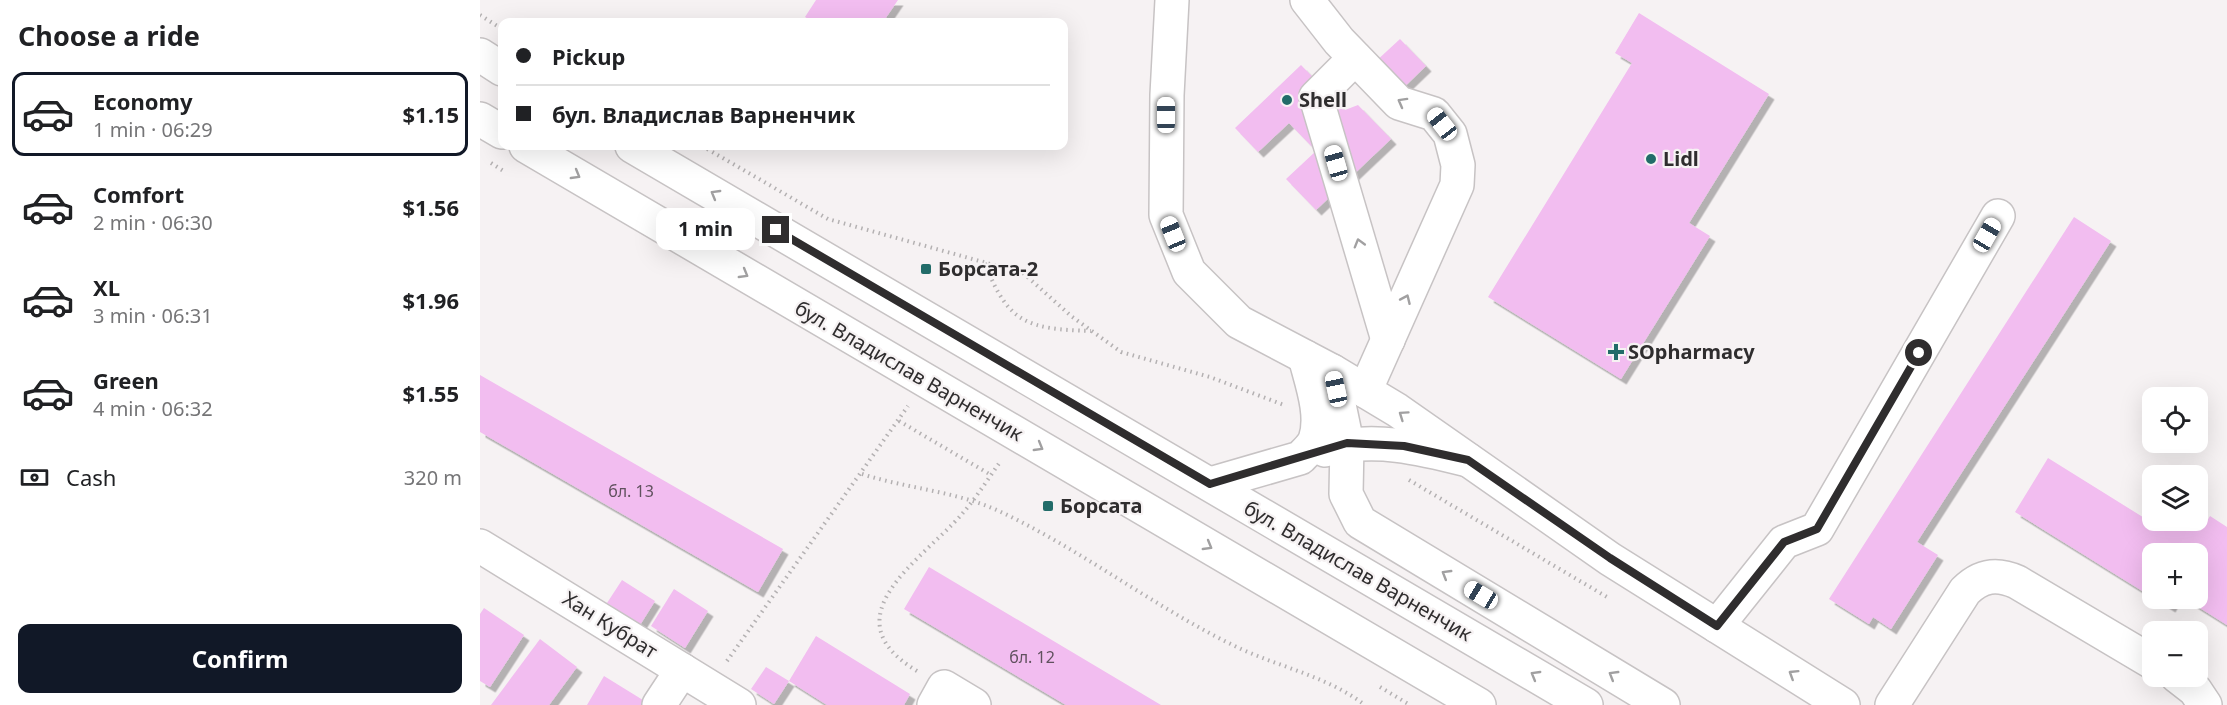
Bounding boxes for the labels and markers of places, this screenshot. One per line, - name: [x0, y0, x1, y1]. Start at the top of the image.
- place label: Shell: [1299, 86, 1347, 113]
- marker: Shell: [1280, 93, 1294, 107]
- place label: Lidl: [1663, 145, 1699, 172]
- marker: Lidl: [1644, 152, 1658, 166]
- place label: Борсата-2: [938, 255, 1038, 282]
- marker: Борсата-2: [919, 262, 933, 276]
- place label: SOpharmacy: [1628, 338, 1755, 365]
- marker: SOpharmacy: [1609, 345, 1623, 359]
- place label: Борсата: [1060, 492, 1142, 519]
- marker: Борсата: [1041, 499, 1055, 513]

